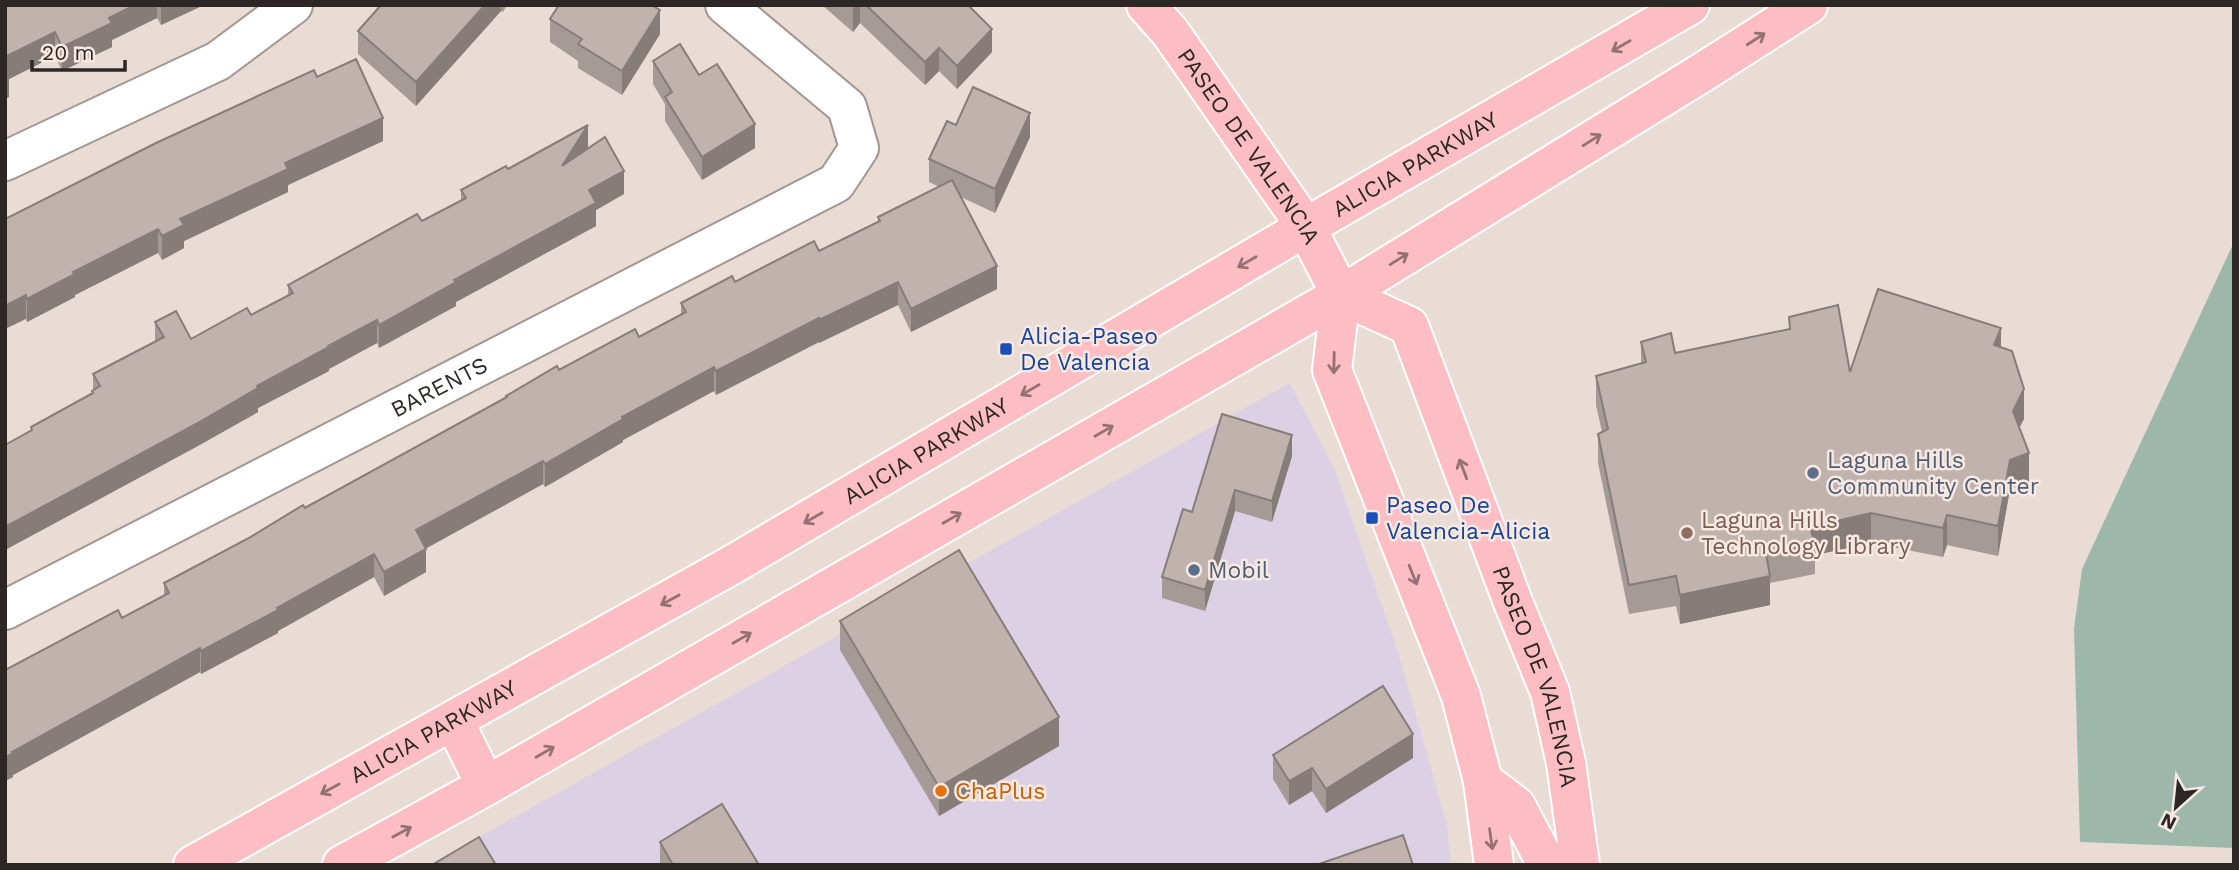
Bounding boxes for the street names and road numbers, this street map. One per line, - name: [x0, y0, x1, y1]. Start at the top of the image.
- street label: PASEO DE VALENCIA: [1172, 43, 1325, 249]
- street label: ALICIA PARKWAY: [1328, 106, 1503, 223]
- street label: BARENTS: [386, 351, 492, 423]
- street label: ALICIA PARKWAY: [839, 392, 1014, 510]
- street label: PASEO DE VALENCIA: [1487, 562, 1582, 789]
- street label: ALICIA PARKWAY: [345, 674, 522, 789]

